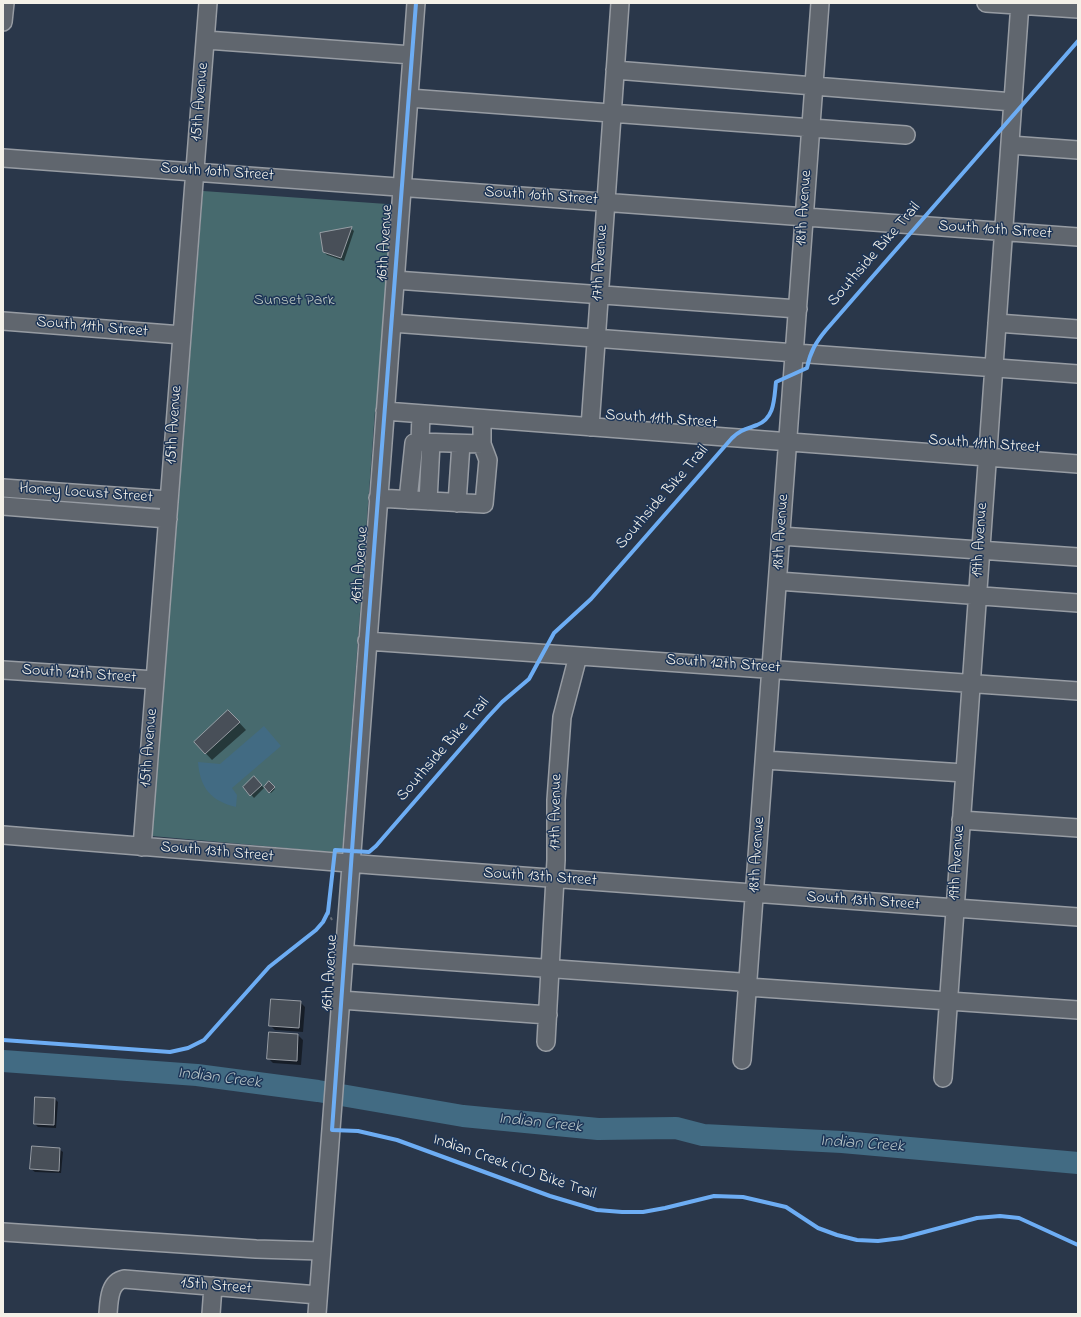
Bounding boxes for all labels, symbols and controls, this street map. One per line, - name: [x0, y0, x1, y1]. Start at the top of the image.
- street label: 15th Avenue: [188, 62, 214, 142]
- street label: South 10th Street: [159, 159, 275, 187]
- street label: 18th Avenue: [793, 169, 817, 247]
- street label: South 10th Street: [483, 183, 599, 211]
- street label: Southside Bike Trail: [824, 199, 926, 311]
- street label: 16th Avenue: [374, 204, 398, 282]
- street label: South 10th Street: [937, 217, 1053, 245]
- street label: 17th Avenue: [589, 224, 613, 302]
- park label: Sunset Park: [254, 291, 334, 311]
- street label: South 11th Street: [35, 314, 149, 342]
- street label: 15th Avenue: [163, 385, 187, 465]
- street label: South 11th Street: [604, 407, 718, 433]
- street label: South 11th Street: [927, 432, 1041, 458]
- street label: Southside Bike Trail: [612, 442, 714, 554]
- street label: Honey Locust Street: [19, 480, 153, 508]
- street label: 18th Avenue: [770, 493, 794, 571]
- street label: 19th Avenue: [969, 502, 993, 578]
- street label: 16th Avenue: [348, 526, 374, 604]
- street label: South 12th Street: [665, 651, 781, 679]
- street label: South 12th Street: [21, 661, 137, 689]
- street label: Southside Bike Trail: [393, 694, 495, 806]
- street label: 15th Avenue: [137, 708, 163, 788]
- street label: 17th Avenue: [547, 774, 567, 850]
- street label: 18th Avenue: [746, 816, 770, 894]
- street label: 19th Avenue: [946, 825, 970, 901]
- street label: South 13th Street: [160, 838, 274, 868]
- street label: South 13th Street: [483, 864, 597, 892]
- street label: South 13th Street: [806, 888, 920, 916]
- street label: 16th Avenue: [319, 934, 343, 1012]
- water label: Indian Creek: [176, 1064, 262, 1094]
- water label: Indian Creek: [497, 1109, 583, 1139]
- street label: Indian Creek (IC) Bike Trail: [430, 1131, 598, 1205]
- water label: Indian Creek: [819, 1132, 905, 1158]
- street label: 15th Street: [180, 1274, 252, 1300]

